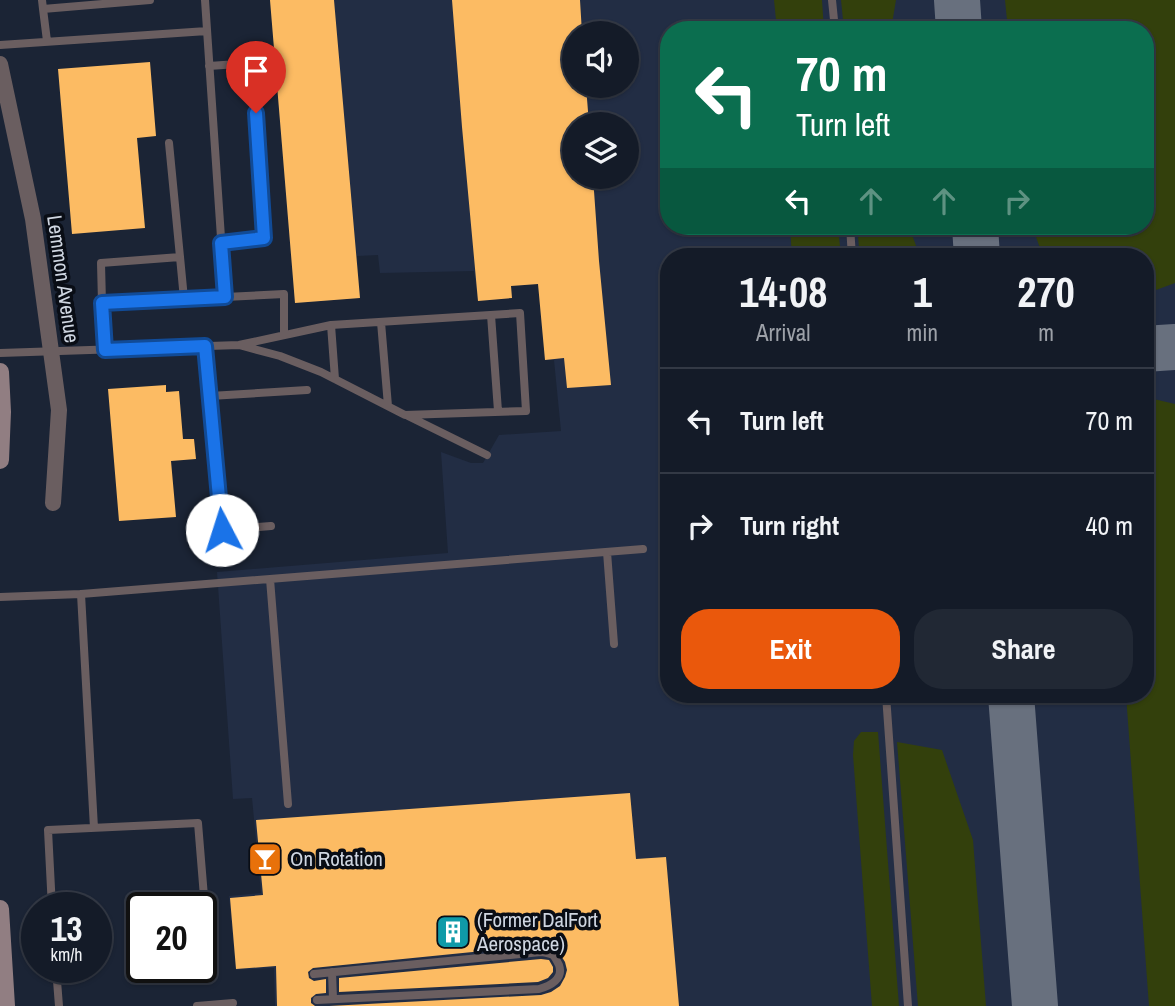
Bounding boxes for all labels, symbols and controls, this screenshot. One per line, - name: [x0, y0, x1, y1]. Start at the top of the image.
- map controls: [562, 21, 639, 189]
- button: sound: [562, 21, 639, 98]
- text: 70 m: [796, 40, 888, 106]
- pin: [226, 41, 286, 113]
- icon: left: [681, 49, 772, 140]
- icon: arrive: [237, 52, 275, 90]
- text: Turn left: [796, 103, 890, 146]
- button: layers: [562, 112, 639, 189]
- icon: left: [779, 182, 817, 220]
- icon: ahead: [852, 182, 890, 220]
- icon: ahead: [925, 182, 963, 220]
- icon: right: [998, 182, 1036, 220]
- street label: Lemmon Avenue: [40, 213, 87, 345]
- text: 14:08: [739, 264, 827, 320]
- text: 1: [913, 264, 932, 320]
- text: 270: [1017, 264, 1075, 320]
- text: Arrival: [756, 317, 811, 348]
- text: min: [907, 317, 938, 348]
- text: m: [1038, 317, 1054, 348]
- icon: left: [681, 402, 719, 440]
- text: Turn left: [740, 403, 824, 438]
- text: 70 m: [1086, 403, 1133, 438]
- position arrow: [185, 493, 259, 567]
- icon: right: [681, 507, 719, 545]
- text: Turn right: [740, 508, 839, 543]
- text: 40 m: [1086, 508, 1133, 543]
- button: Exit: [681, 609, 900, 689]
- button: Share: [914, 609, 1133, 689]
- bar icon: On Rotation: [246, 840, 284, 878]
- place label: On Rotation: [290, 844, 383, 873]
- speed limit sign: 20: [126, 892, 217, 983]
- text: 13: [51, 905, 82, 952]
- place label: (Former DalFort Aerospace): [476, 905, 598, 958]
- building icon: (Former DalFort Aerospace): [434, 913, 472, 951]
- text: km/h: [51, 942, 83, 967]

